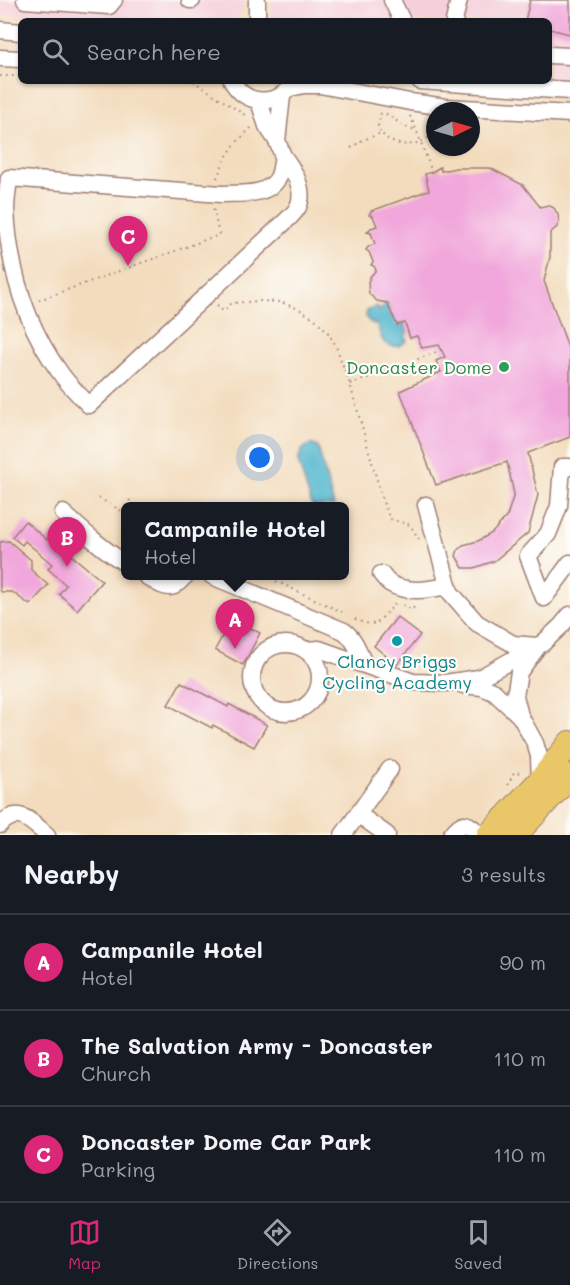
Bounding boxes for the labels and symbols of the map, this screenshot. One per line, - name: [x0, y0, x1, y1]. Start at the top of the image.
- north arrow: [426, 102, 480, 156]
- pin: C: [108, 216, 148, 266]
- place label: Doncaster Dome: [346, 355, 492, 379]
- marker: Doncaster Dome: [497, 360, 511, 374]
- your location: [245, 443, 274, 472]
- pin: B: [48, 518, 86, 567]
- pin: A: [216, 600, 254, 649]
- marker: Clancy Briggs Cycling Academy: [390, 634, 404, 648]
- place label: Clancy Briggs Cycling Academy: [322, 649, 472, 694]

